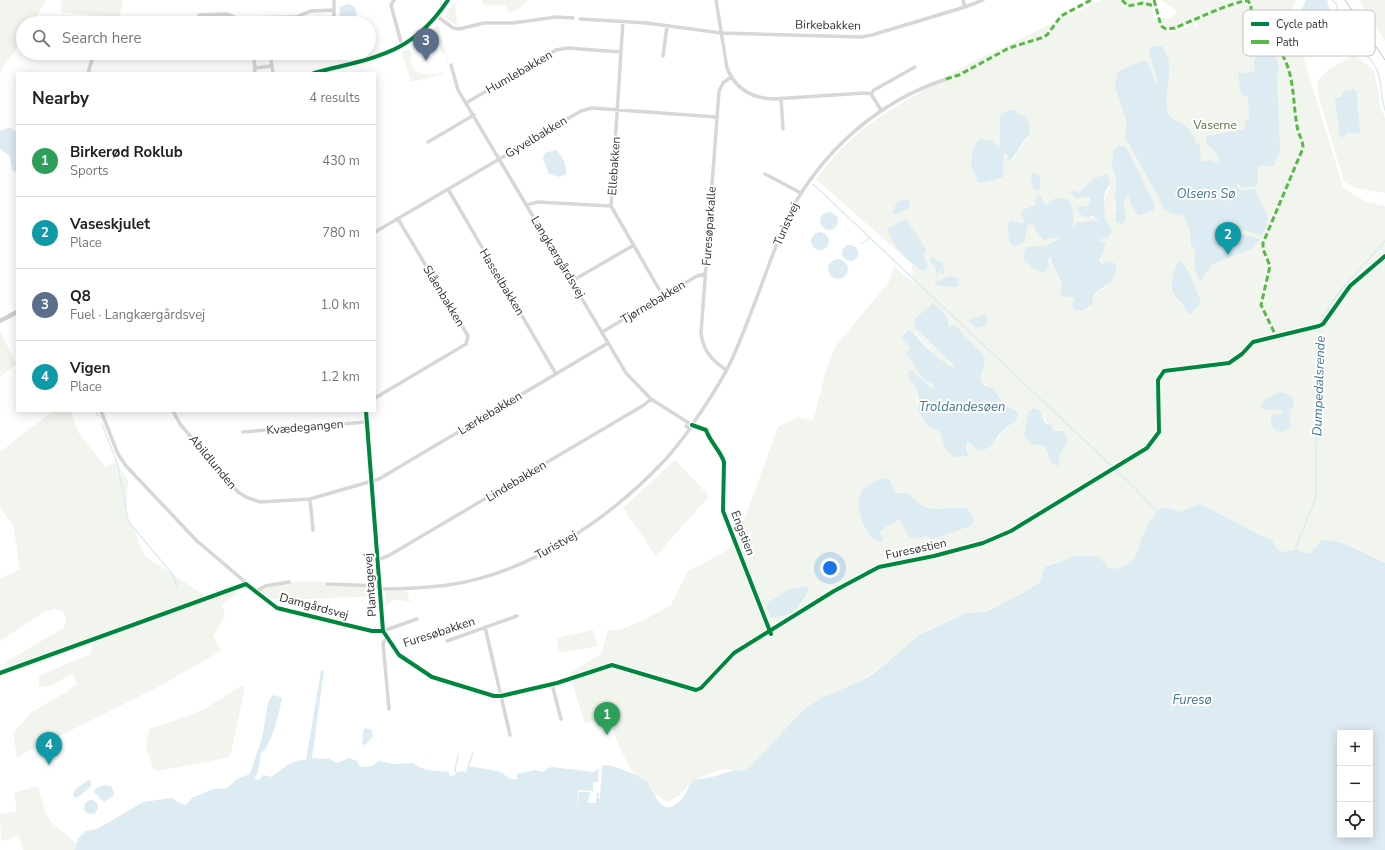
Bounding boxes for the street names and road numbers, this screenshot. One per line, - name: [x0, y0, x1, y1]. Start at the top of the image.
- street label: Birkebakken: [795, 16, 861, 34]
- street label: Humlebakken: [483, 46, 555, 98]
- street label: Gyvelbakken: [502, 112, 570, 162]
- street label: Ellebakken: [604, 136, 624, 196]
- street label: Furesøparkalle: [698, 186, 720, 266]
- street label: Turistvej: [769, 200, 803, 248]
- street label: Langkærgårdsvej: [527, 213, 589, 301]
- street label: Hasselbakken: [476, 246, 528, 318]
- street label: Slåenbakken: [419, 262, 469, 330]
- street label: Tjørnebakken: [618, 276, 688, 328]
- street label: Lærkebakken: [455, 388, 525, 438]
- street label: Kvædegangen: [266, 416, 344, 438]
- street label: Abildlunden: [186, 431, 240, 493]
- street label: Lindebakken: [483, 457, 549, 505]
- street label: Engstien: [727, 508, 759, 558]
- street label: Turistvej: [532, 527, 580, 563]
- street label: Furesøstien: [884, 535, 948, 563]
- street label: Plantagevej: [360, 553, 380, 617]
- street label: Damgårdsvej: [278, 589, 351, 623]
- street label: Furesøbakken: [401, 613, 477, 651]

